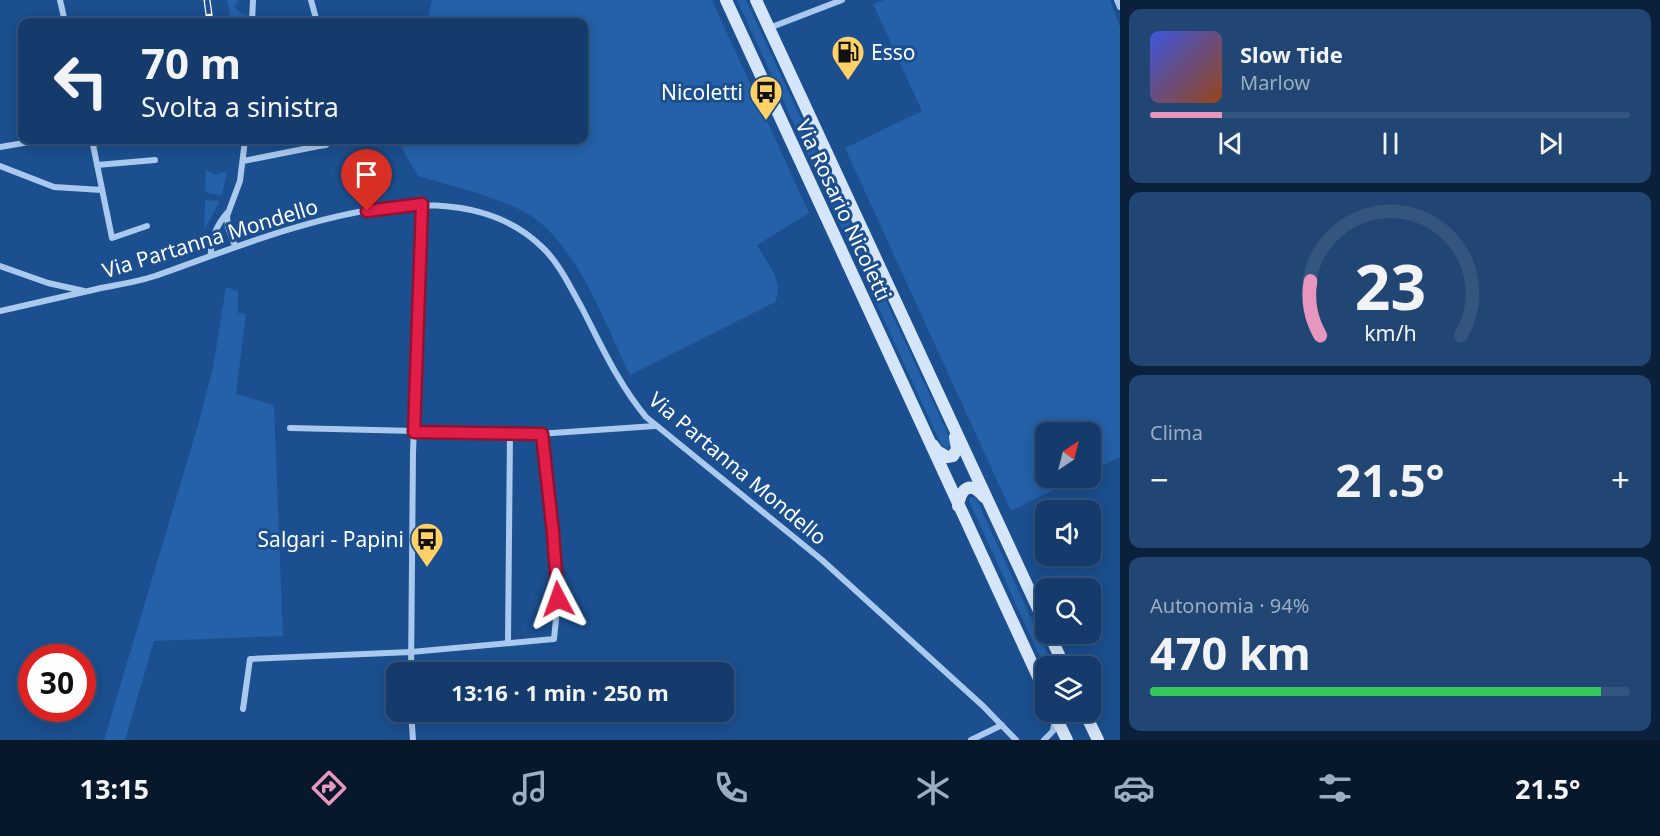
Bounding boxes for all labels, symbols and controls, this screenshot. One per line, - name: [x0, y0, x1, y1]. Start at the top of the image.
- text: 70 m: [141, 34, 241, 91]
- fuel station icon: Esso: [830, 34, 866, 81]
- place label: Esso: [871, 38, 916, 66]
- text: Slow Tide: [1240, 39, 1343, 69]
- icon: left: [42, 42, 120, 120]
- text: Marlow: [1240, 69, 1310, 96]
- bus stop icon: Nicoletti: [748, 74, 784, 121]
- place label: Nicoletti: [661, 78, 743, 106]
- text: Svolta a sinistra: [141, 88, 339, 125]
- street label: Via Rosario Nicoletti: [790, 115, 898, 305]
- icon: previous: [1214, 127, 1247, 160]
- icon: pause: [1374, 127, 1407, 160]
- icon: next: [1534, 127, 1567, 160]
- pin: [341, 149, 392, 211]
- icon: arrive: [350, 158, 383, 191]
- street label: Via Partanna Mondello: [99, 192, 321, 284]
- text: 23: [1354, 243, 1426, 328]
- text: km/h: [1364, 318, 1416, 347]
- street label: Via Partanna Mondello: [643, 385, 833, 551]
- text: Clima: [1150, 419, 1203, 446]
- north arrow: [1035, 422, 1101, 488]
- map controls: [1035, 422, 1101, 722]
- text: 21.5°: [1336, 449, 1444, 510]
- text: −: [1150, 457, 1169, 502]
- text: +: [1611, 457, 1630, 502]
- button: sound: [1035, 500, 1101, 566]
- bus stop icon: Salgari - Papini: [409, 521, 445, 568]
- place label: Salgari - Papini: [258, 525, 404, 553]
- position arrow: [526, 567, 590, 631]
- button: search: [1035, 578, 1101, 644]
- text: Autonomia · 94%: [1150, 592, 1309, 619]
- text: 470 km: [1150, 622, 1311, 683]
- speed limit sign: 30: [18, 644, 96, 722]
- button: layers: [1035, 656, 1101, 722]
- text: 13:16 · 1 min · 250 m: [451, 677, 669, 707]
- icon: directions: [308, 767, 350, 809]
- icon: music: [509, 767, 551, 809]
- icon: phone: [710, 767, 752, 809]
- icon: climate: [912, 767, 954, 809]
- icon: car: [1113, 767, 1155, 809]
- icon: filters: [1314, 767, 1356, 809]
- text: 13:15: [80, 770, 149, 807]
- text: 21.5°: [1515, 770, 1580, 807]

